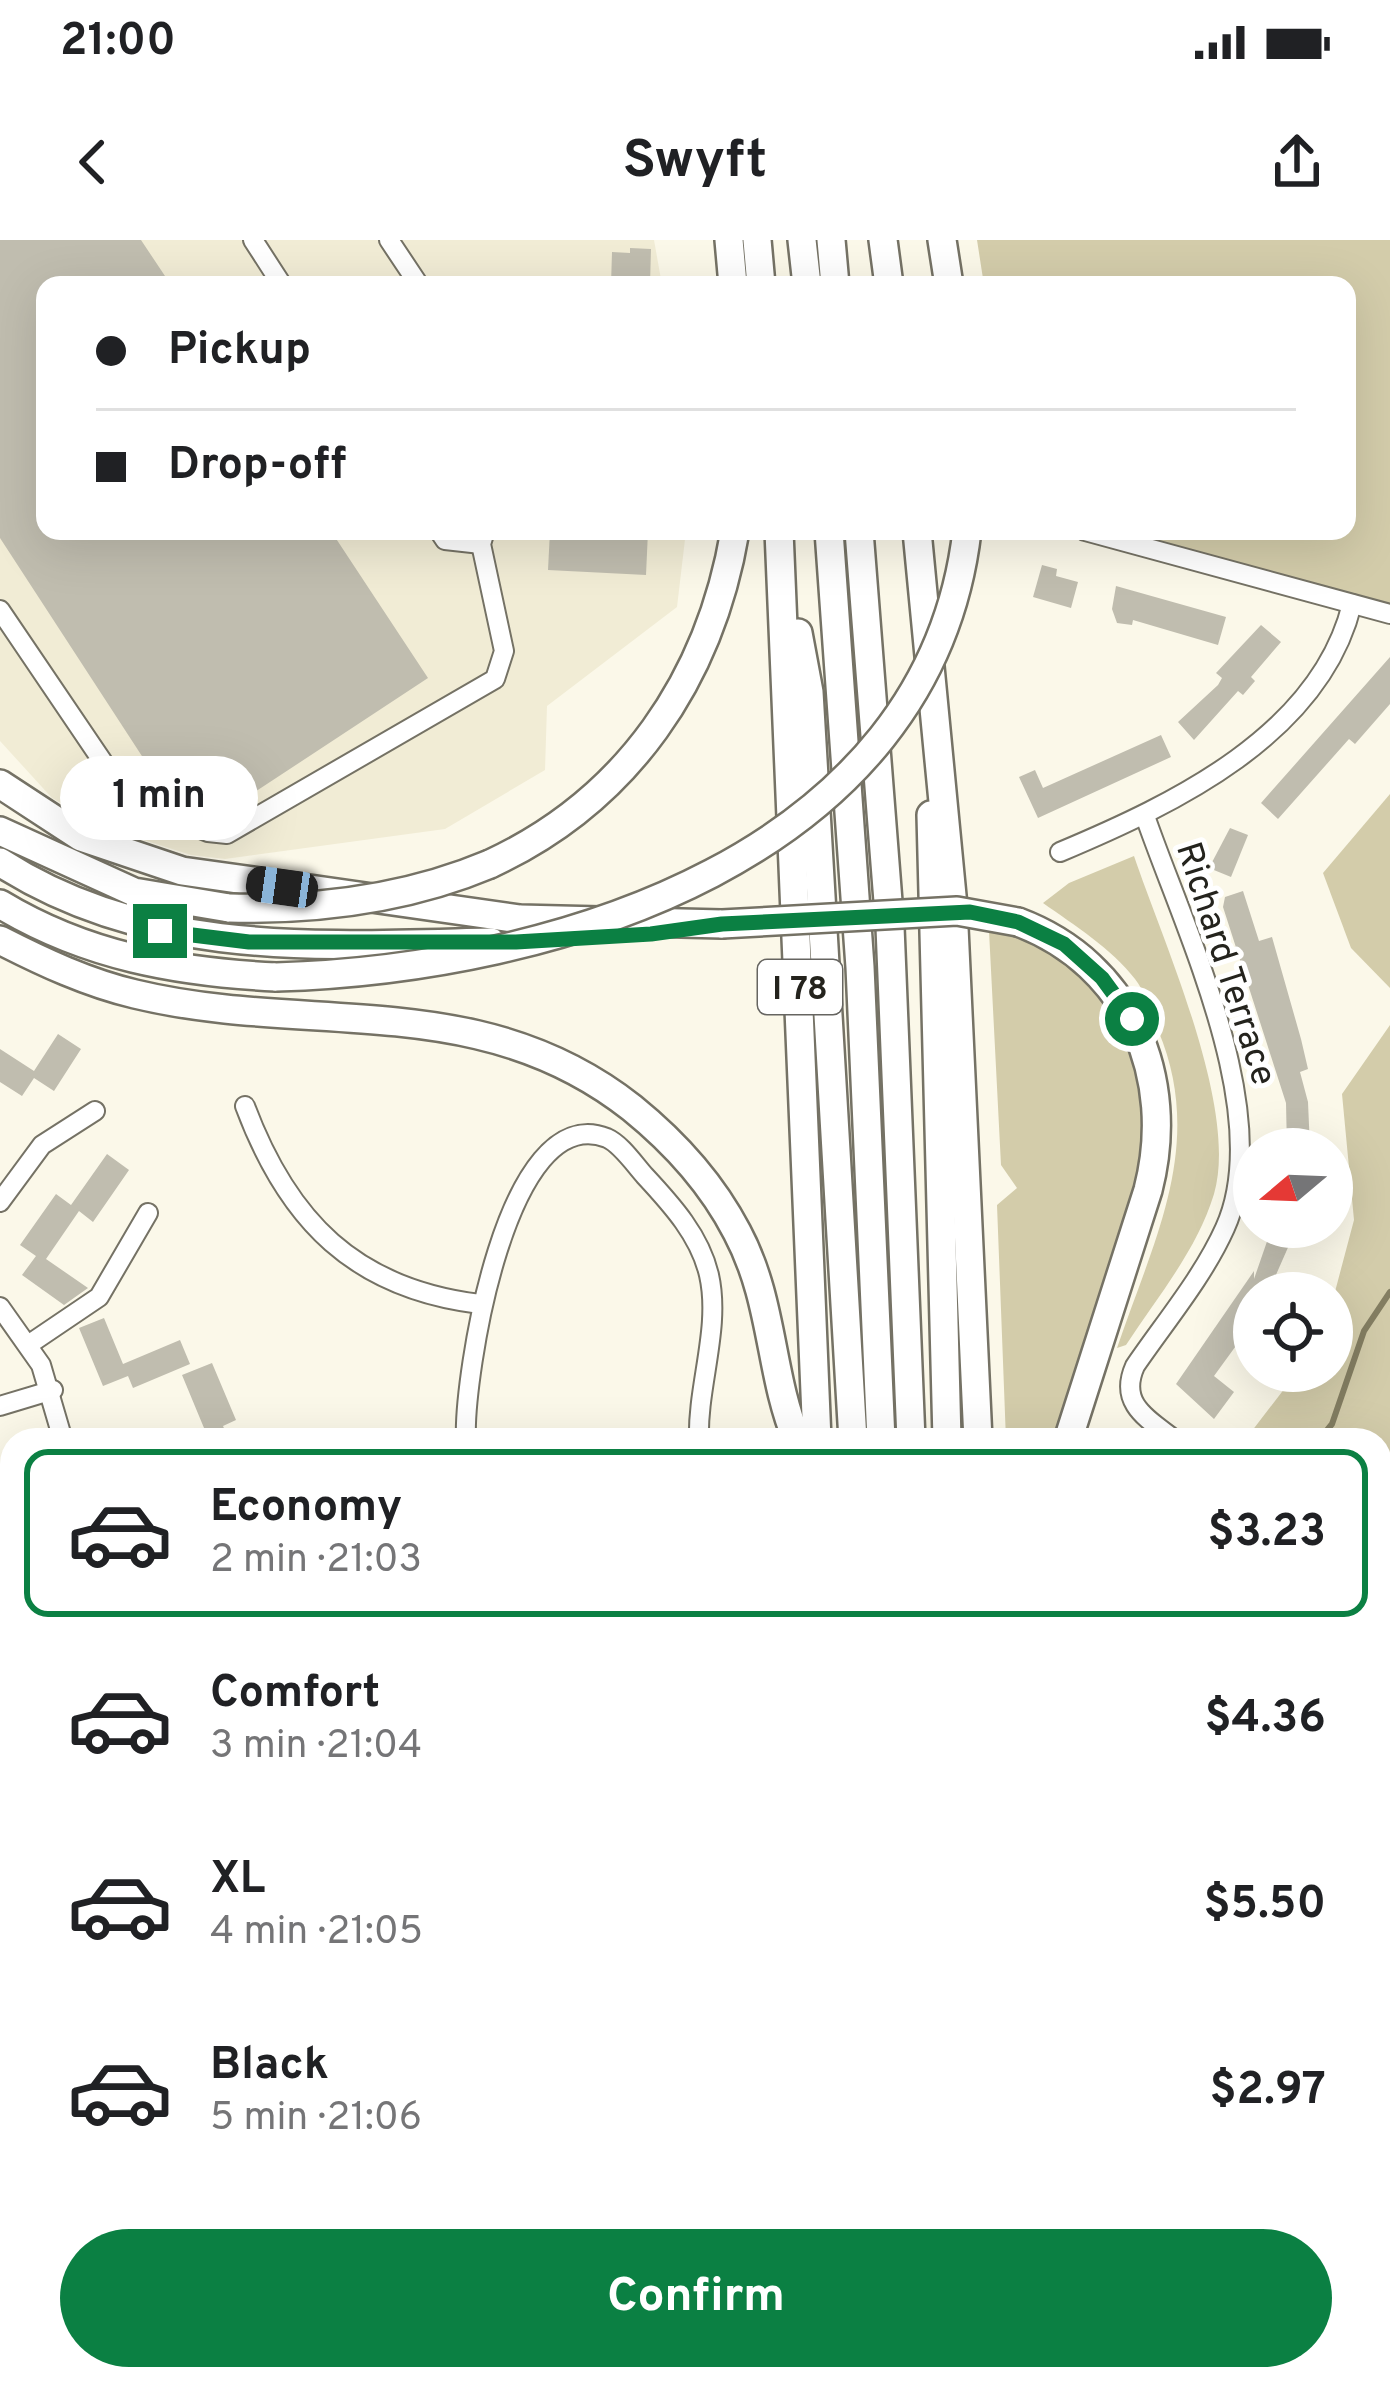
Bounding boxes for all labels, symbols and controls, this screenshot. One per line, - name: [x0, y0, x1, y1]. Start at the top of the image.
- text: 21:00: [60, 14, 176, 71]
- text: Swyft: [623, 128, 767, 197]
- icon: back: [60, 129, 126, 195]
- icon: share: [1264, 129, 1330, 195]
- text: Pickup: [168, 323, 311, 380]
- text: Drop-off: [168, 438, 347, 495]
- callout: 1 min: [61, 757, 259, 841]
- text: 1 min: [112, 773, 206, 822]
- street label: Richard Terrace: [1163, 837, 1285, 1092]
- car: [244, 864, 320, 910]
- route end: [133, 904, 187, 958]
- road number: I 78: [758, 960, 842, 1014]
- route start: [1105, 992, 1159, 1046]
- north arrow: [1233, 1128, 1353, 1248]
- map controls: [1233, 1128, 1353, 1392]
- button: locate: [1233, 1272, 1353, 1392]
- icon: car: [66, 1479, 174, 1587]
- text: Economy: [210, 1480, 402, 1537]
- text: $3.23: [1207, 1505, 1326, 1562]
- text: 2 min · 21:03: [210, 1537, 422, 1586]
- icon: car: [66, 1665, 174, 1773]
- text: Comfort: [210, 1666, 380, 1723]
- text: $4.36: [1204, 1691, 1326, 1748]
- text: 3 min · 21:04: [210, 1723, 422, 1772]
- icon: car: [66, 1851, 174, 1959]
- text: XL: [210, 1852, 265, 1909]
- text: $5.50: [1203, 1877, 1326, 1934]
- text: 4 min · 21:05: [210, 1909, 423, 1958]
- icon: car: [66, 2037, 174, 2145]
- text: Black: [210, 2038, 329, 2095]
- text: $2.97: [1209, 2063, 1326, 2120]
- text: 5 min · 21:06: [210, 2095, 422, 2144]
- button: Confirm: [60, 2229, 1332, 2367]

